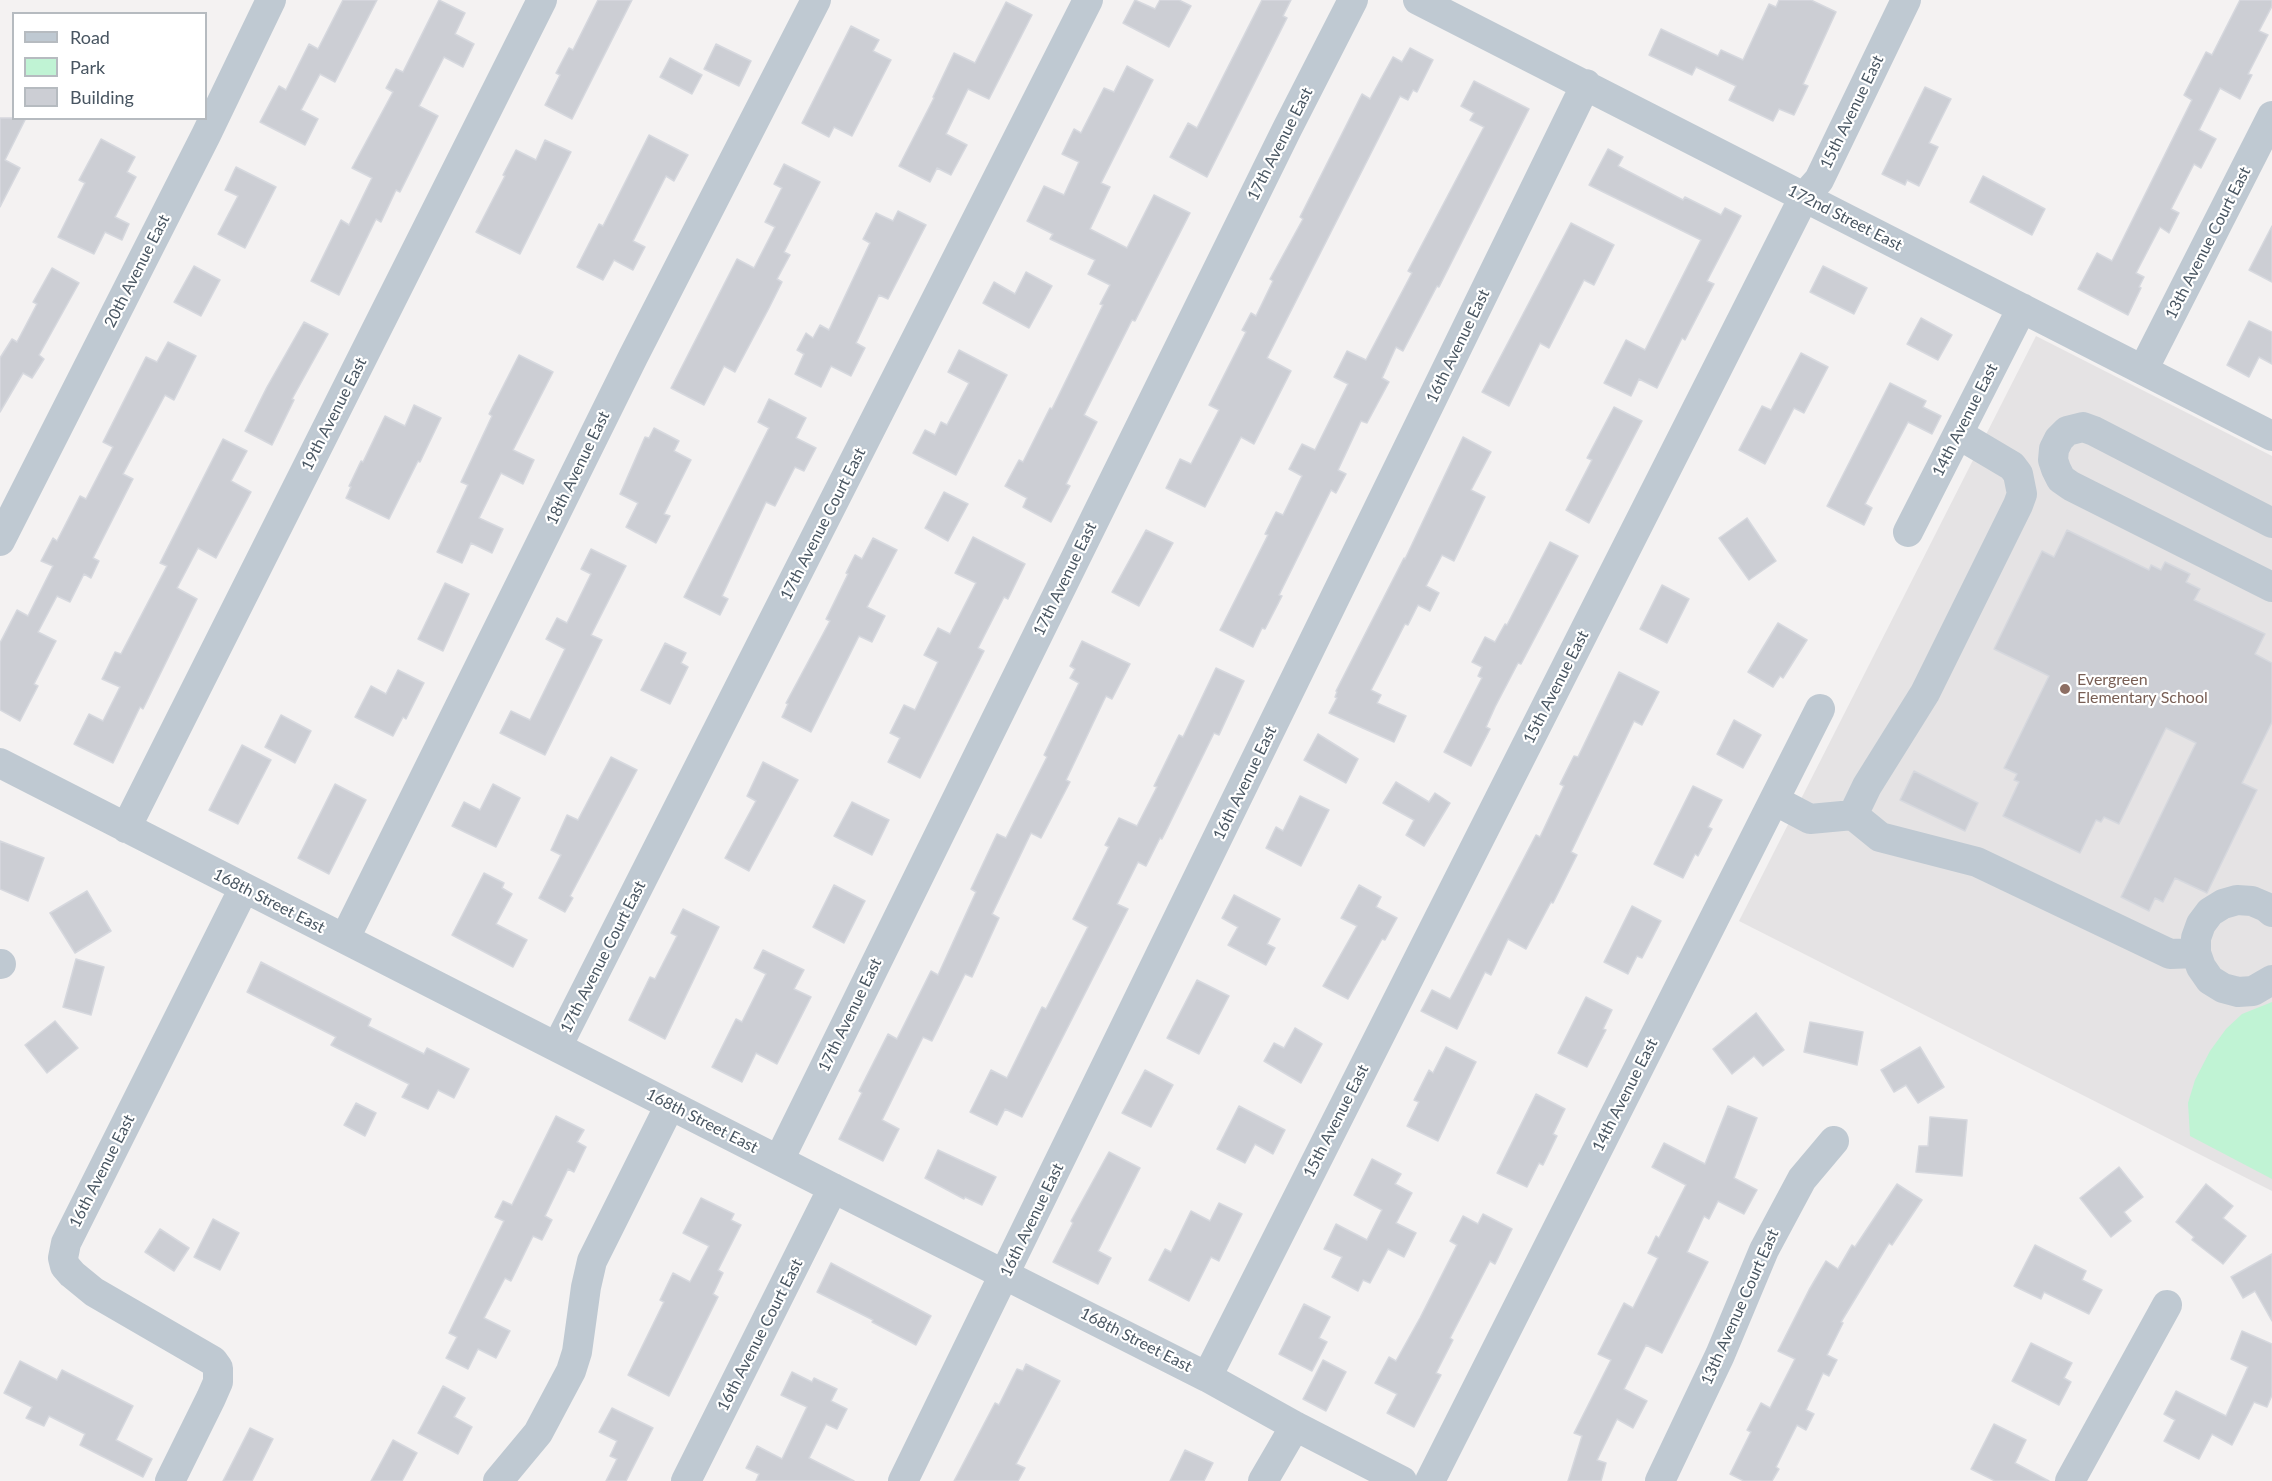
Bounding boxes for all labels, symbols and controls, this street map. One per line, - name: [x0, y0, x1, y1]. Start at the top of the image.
- legend: [12, 12, 207, 120]
- text: Road: [70, 26, 110, 48]
- street label: 15th Avenue East: [1816, 52, 1888, 172]
- text: Park: [70, 56, 105, 78]
- street label: 17th Avenue East: [1243, 84, 1317, 204]
- text: Building: [70, 86, 134, 108]
- street label: 13th Avenue Court East: [2161, 164, 2255, 322]
- street label: 172nd Street East: [1785, 181, 1905, 255]
- street label: 20th Avenue East: [100, 211, 174, 331]
- street label: 16th Avenue East: [1422, 286, 1494, 406]
- street label: 19th Avenue East: [297, 354, 371, 474]
- street label: 14th Avenue East: [1928, 360, 2002, 480]
- street label: 18th Avenue East: [542, 408, 614, 528]
- street label: 17th Avenue Court East: [776, 445, 870, 603]
- street label: 17th Avenue East: [1029, 519, 1101, 639]
- street label: 15th Avenue East: [1519, 627, 1593, 747]
- place label: Evergreen Elementary School: [2077, 670, 2208, 708]
- marker: Evergreen Elementary School: [2058, 682, 2072, 696]
- street label: 16th Avenue East: [1209, 723, 1281, 843]
- street label: 168th Street East: [210, 865, 328, 937]
- street label: 17th Avenue Court East: [556, 878, 650, 1036]
- street label: 17th Avenue East: [814, 955, 886, 1075]
- street label: 14th Avenue East: [1588, 1035, 1662, 1155]
- street label: 15th Avenue East: [1299, 1061, 1373, 1181]
- street label: 168th Street East: [643, 1085, 761, 1157]
- street label: 16th Avenue East: [65, 1111, 139, 1231]
- street label: 16th Avenue East: [996, 1160, 1068, 1280]
- street label: 13th Avenue Court East: [1697, 1226, 1783, 1388]
- street label: 16th Avenue Court East: [713, 1256, 807, 1414]
- street label: 168th Street East: [1077, 1304, 1195, 1376]

